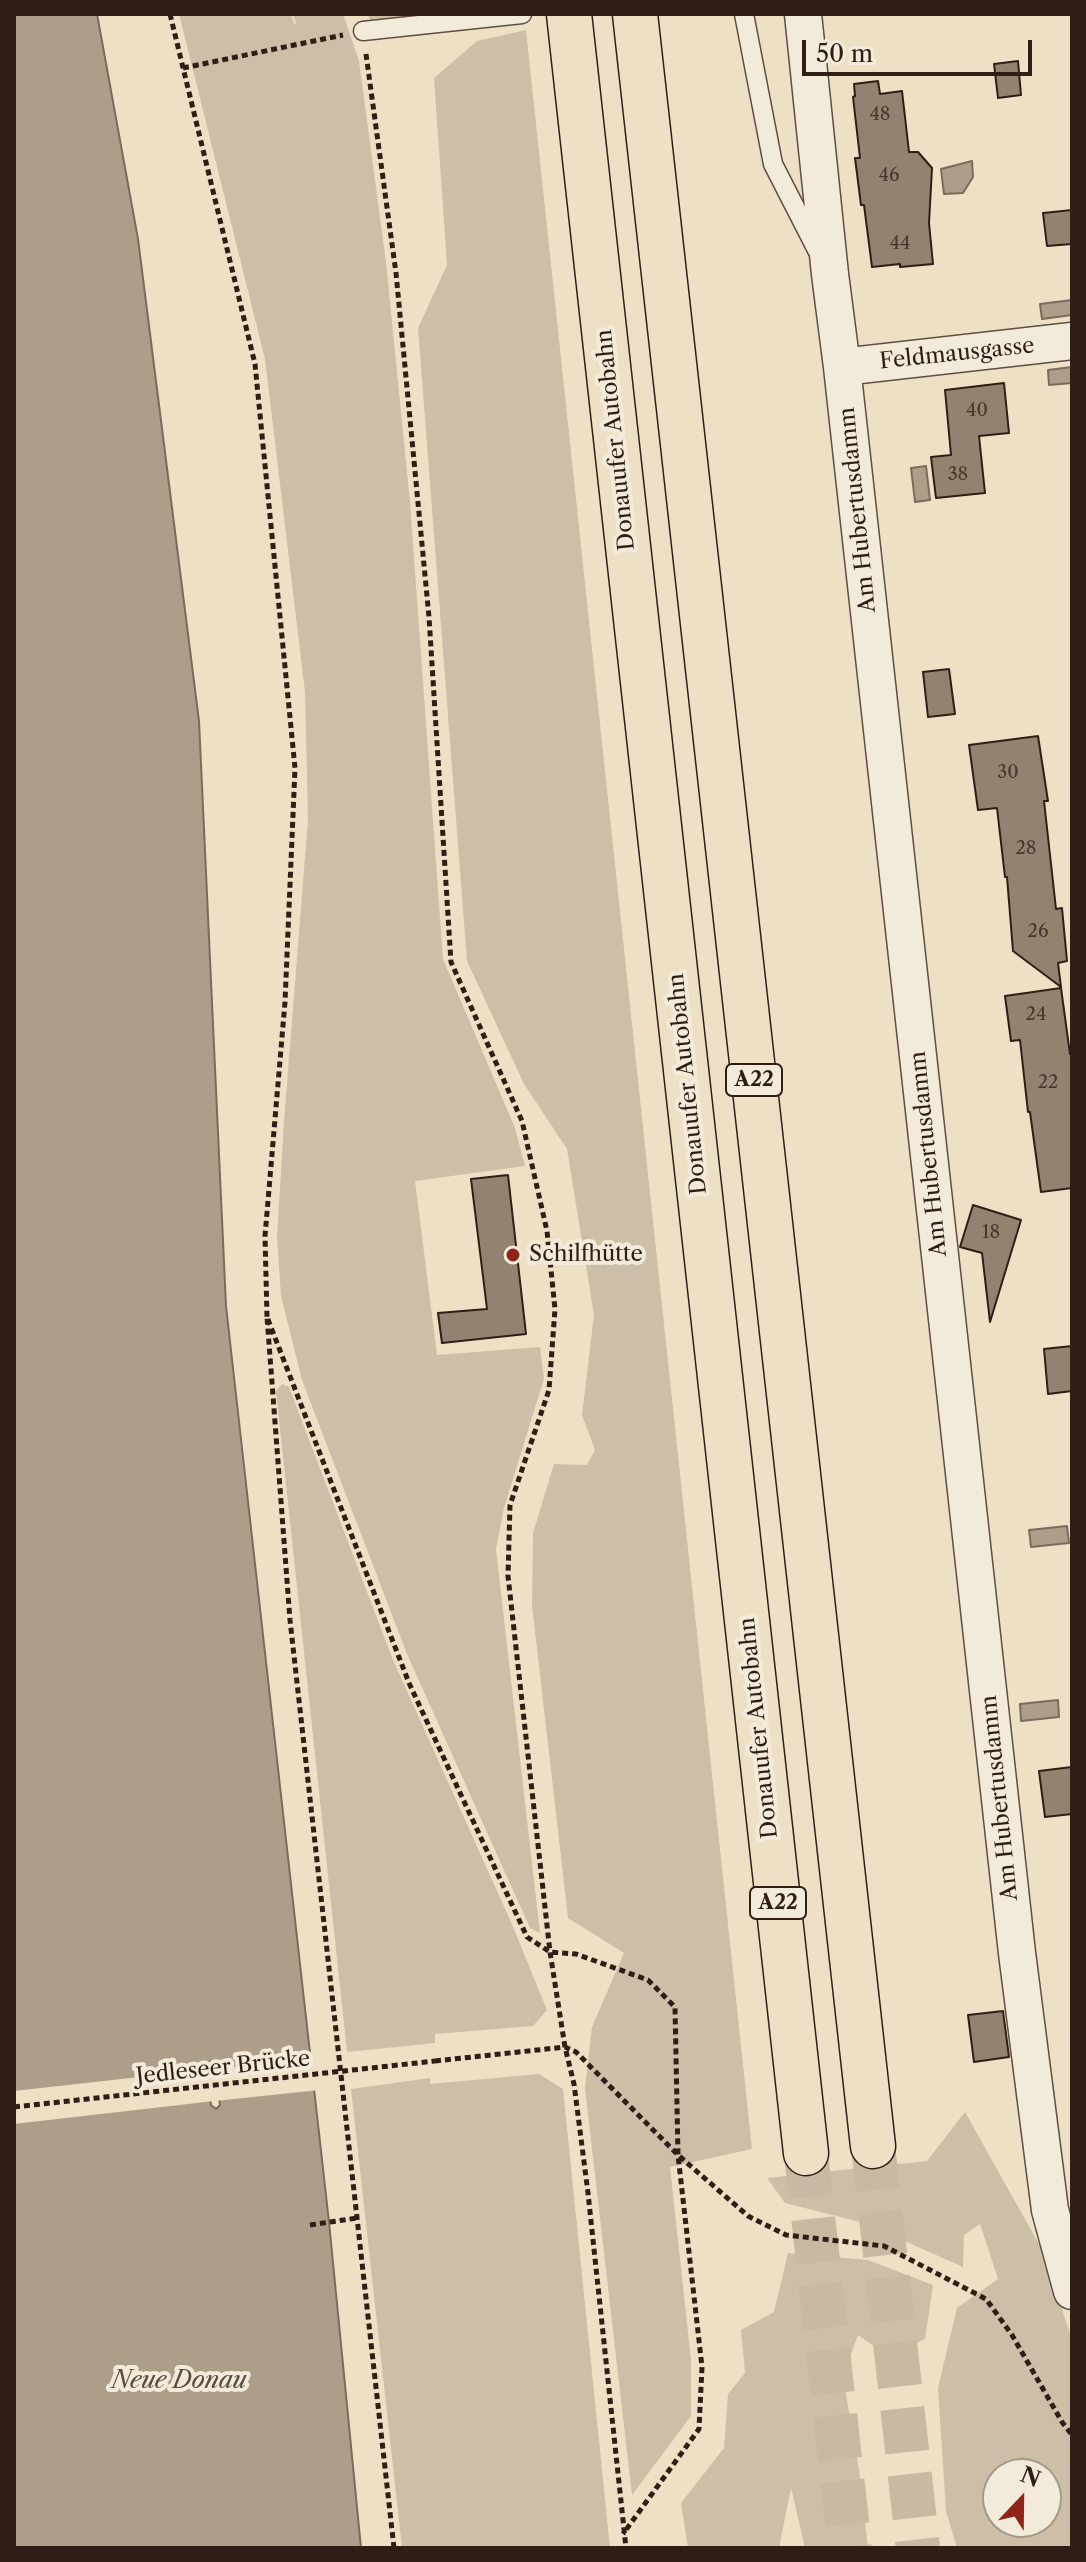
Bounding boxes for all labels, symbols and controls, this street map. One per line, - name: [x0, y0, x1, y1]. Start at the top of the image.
- scale bar: [806, 24, 1036, 74]
- text: 50 m: [816, 39, 873, 68]
- house number: 48: [869, 104, 891, 126]
- house number: 46: [879, 165, 899, 187]
- house number: 44: [890, 233, 910, 255]
- street label: Donauufer Autobahn: [591, 328, 641, 552]
- street label: Feldmausgasse: [878, 333, 1036, 375]
- house number: 40: [966, 400, 988, 422]
- street label: Am Hubertusdamm: [834, 406, 882, 614]
- house number: 38: [948, 464, 968, 486]
- house number: 30: [997, 762, 1019, 784]
- house number: 28: [1015, 838, 1037, 860]
- house number: 26: [1028, 921, 1048, 943]
- street label: Donauufer Autobahn: [663, 972, 713, 1196]
- house number: 24: [1026, 1004, 1046, 1026]
- street label: Am Hubertusdamm: [905, 1050, 953, 1258]
- road number: A22: [726, 1064, 782, 1096]
- house number: 22: [1038, 1072, 1058, 1094]
- house number: 18: [982, 1222, 1000, 1244]
- place label: Schilfhütte: [529, 1242, 643, 1268]
- marker: Schilfhütte: [504, 1246, 522, 1264]
- street label: Donauufer Autobahn: [734, 1616, 784, 1840]
- street label: Am Hubertusdamm: [976, 1694, 1024, 1902]
- road number: A22: [750, 1887, 806, 1919]
- street label: Jedleseer Brücke: [135, 2046, 311, 2090]
- water label: Neue Donau: [111, 2367, 247, 2395]
- north arrow: [982, 2458, 1062, 2538]
- text: N: [1017, 2461, 1044, 2493]

